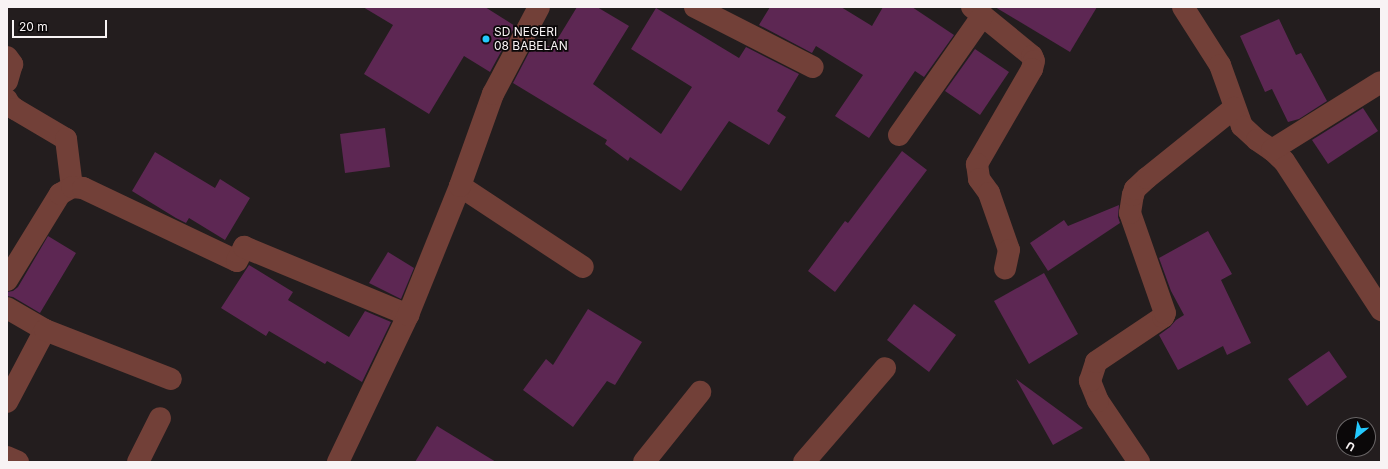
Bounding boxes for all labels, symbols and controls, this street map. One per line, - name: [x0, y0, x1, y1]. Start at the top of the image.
- scale bar: [14, 12, 109, 38]
- text: 20 m: [19, 19, 48, 34]
- place label: SD NEGERI 08 BABELAN: [494, 25, 568, 53]
- marker: SD NEGERI 08 BABELAN: [481, 34, 491, 44]
- north arrow: [1336, 417, 1376, 457]
- text: U: [1344, 438, 1357, 455]

